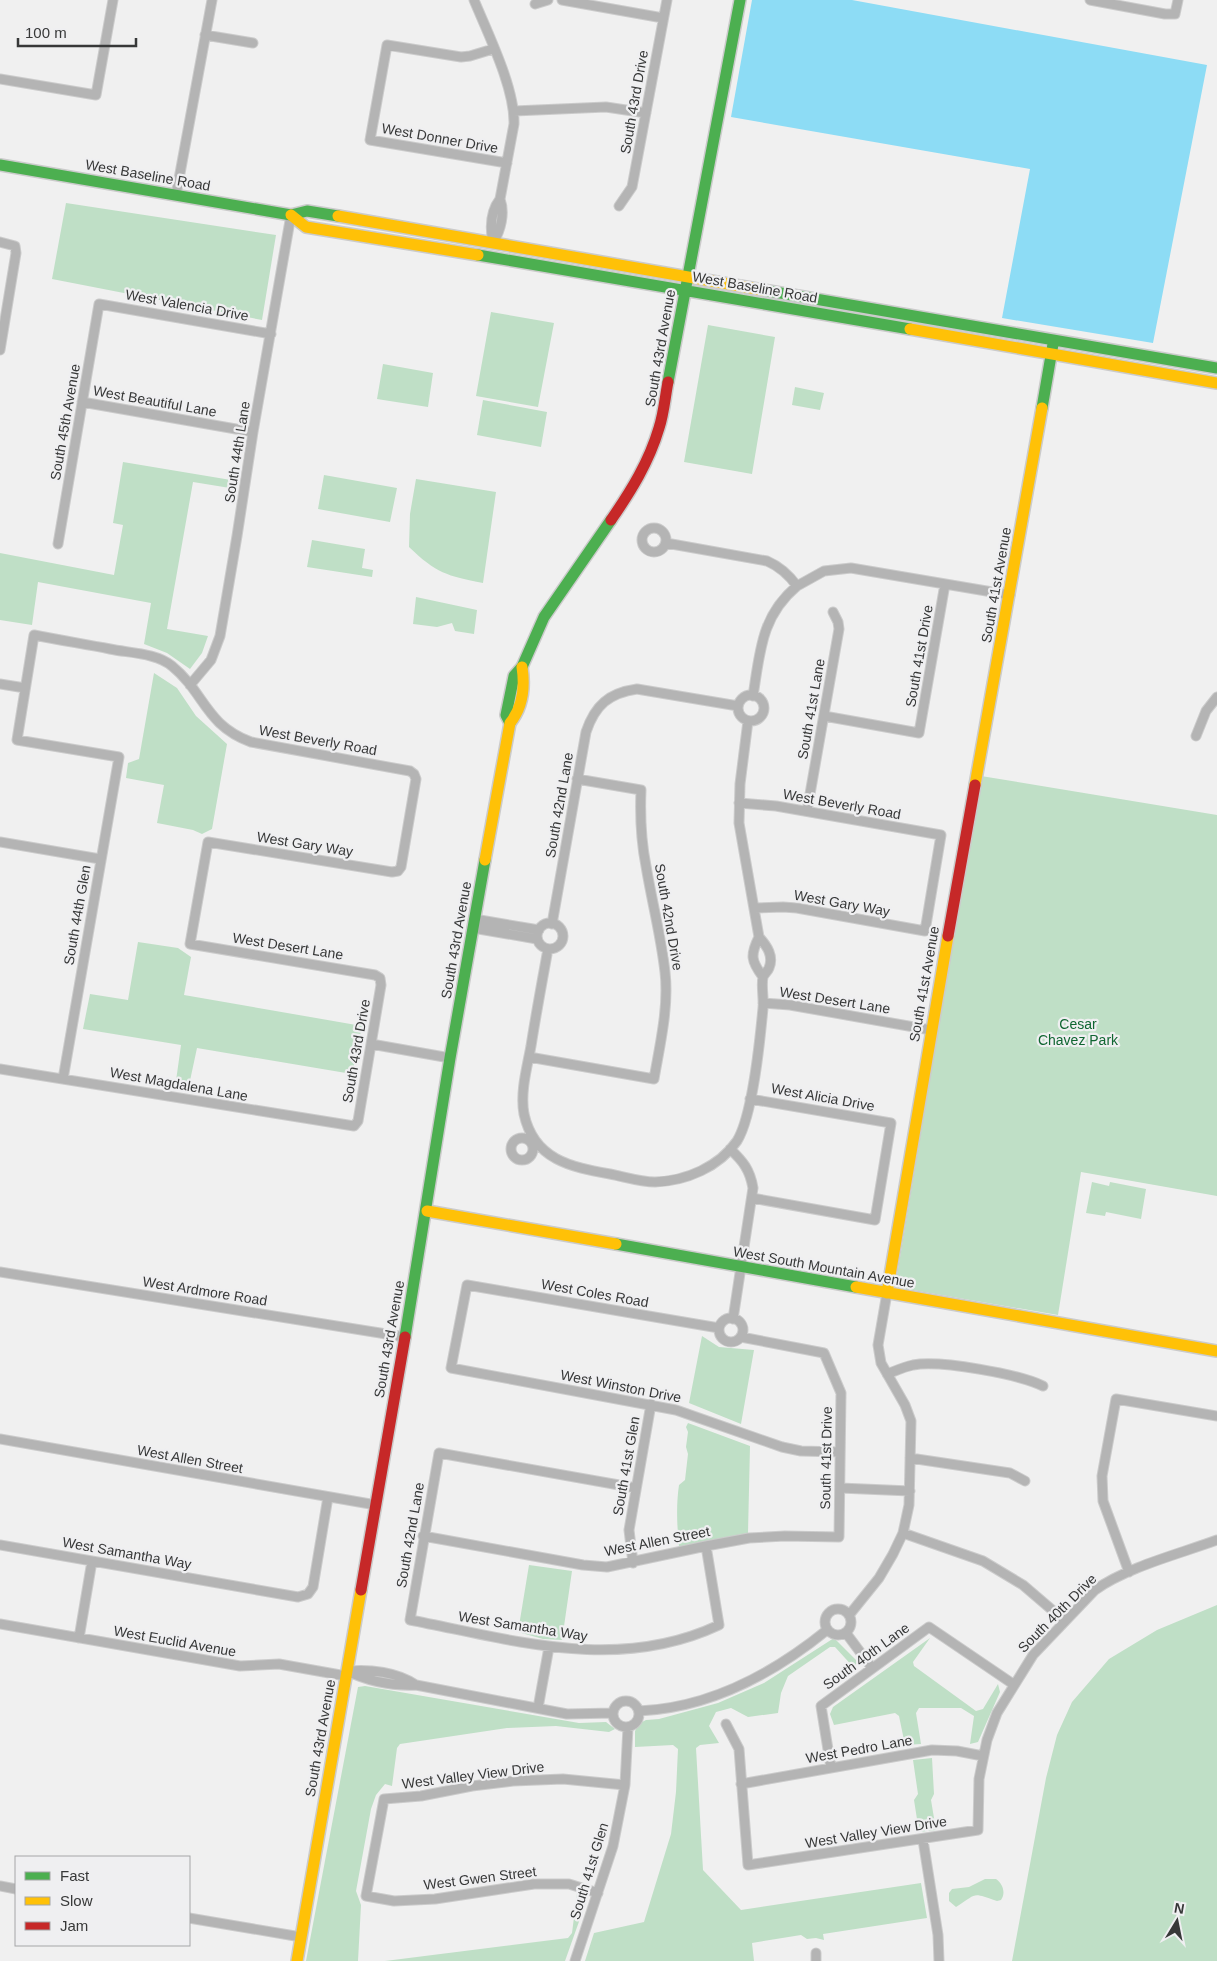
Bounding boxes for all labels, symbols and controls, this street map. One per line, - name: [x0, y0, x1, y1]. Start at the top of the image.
- scale bar: [18, 15, 135, 47]
- text: 100 m: [25, 24, 67, 41]
- street label: South 43rd Drive: [617, 49, 651, 155]
- street label: West Donner Drive: [380, 120, 500, 156]
- street label: West Baseline Road: [84, 156, 212, 194]
- street label: West Baseline Road: [691, 268, 819, 306]
- street label: West Valencia Drive: [124, 286, 250, 324]
- street label: South 43rd Avenue: [642, 288, 678, 408]
- street label: South 45th Avenue: [47, 362, 83, 482]
- street label: West Beautiful Lane: [92, 382, 218, 420]
- street label: South 44th Lane: [221, 400, 253, 504]
- street label: South 41st Avenue: [978, 526, 1014, 644]
- street label: South 41st Drive: [902, 603, 936, 708]
- street label: South 41st Lane: [794, 657, 828, 761]
- street label: West Beverly Road: [258, 722, 378, 758]
- street label: South 42nd Lane: [542, 751, 576, 859]
- street label: West Beverly Road: [782, 786, 902, 822]
- street label: West Gary Way: [256, 828, 354, 860]
- street label: South 42nd Drive: [652, 862, 686, 972]
- street label: South 44th Glen: [60, 864, 94, 966]
- street label: South 43rd Avenue: [438, 880, 474, 1000]
- street label: West Gary Way: [793, 887, 891, 919]
- street label: South 41st Avenue: [906, 925, 942, 1043]
- street label: West Desert Lane: [232, 929, 345, 963]
- street label: West Desert Lane: [779, 983, 892, 1017]
- street label: South 43rd Drive: [339, 998, 373, 1104]
- park label: Cesar Chavez Park: [1038, 1016, 1119, 1048]
- street label: West Magdalena Lane: [109, 1064, 249, 1104]
- street label: West Alicia Drive: [770, 1080, 876, 1114]
- street label: West South Mountain Avenue: [732, 1243, 916, 1291]
- street label: West Ardmore Road: [142, 1273, 268, 1309]
- street label: West Coles Road: [540, 1276, 650, 1310]
- street label: South 43rd Avenue: [371, 1279, 407, 1399]
- street label: West Winston Drive: [559, 1366, 683, 1406]
- street label: South 41st Drive: [817, 1406, 835, 1510]
- street label: South 41st Glen: [609, 1415, 643, 1517]
- street label: West Allen Street: [136, 1442, 244, 1476]
- street label: South 42nd Lane: [393, 1481, 427, 1589]
- street label: West Allen Street: [603, 1523, 711, 1559]
- street label: West Samantha Way: [61, 1534, 193, 1572]
- street label: South 40th Drive: [1014, 1570, 1100, 1656]
- street label: West Samantha Way: [457, 1608, 589, 1644]
- street label: South 40th Lane: [820, 1619, 912, 1693]
- street label: West Euclid Avenue: [113, 1622, 238, 1660]
- street label: South 43rd Avenue: [302, 1678, 338, 1798]
- street label: West Pedro Lane: [804, 1732, 914, 1766]
- street label: West Valley View Drive: [401, 1758, 545, 1792]
- street label: West Valley View Drive: [804, 1813, 948, 1851]
- street label: South 41st Glen: [567, 1821, 611, 1921]
- legend: [15, 1856, 190, 1946]
- street label: West Gwen Street: [423, 1863, 537, 1893]
- text: Fast: [60, 1867, 90, 1884]
- text: Slow: [60, 1892, 93, 1909]
- north arrow: [1152, 1896, 1202, 1946]
- text: N: [1173, 1899, 1186, 1917]
- text: Jam: [60, 1917, 88, 1934]

